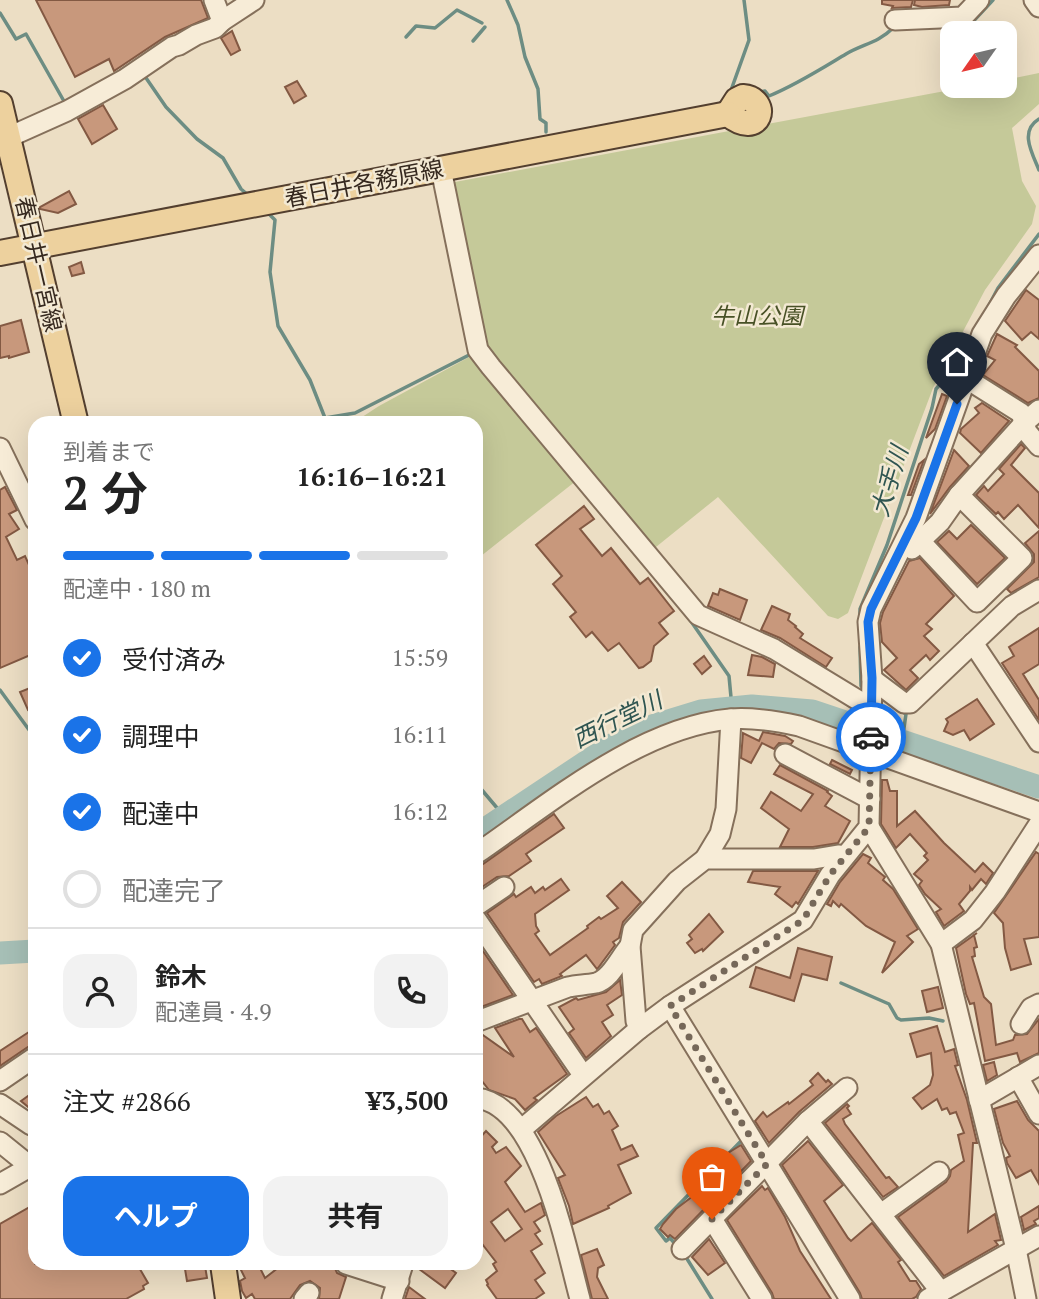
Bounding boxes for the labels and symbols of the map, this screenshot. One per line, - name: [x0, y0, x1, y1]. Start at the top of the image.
- north arrow: [940, 21, 1017, 98]
- street label: 春日井各務原線: [282, 152, 446, 214]
- street label: 春日井一宮線: [8, 193, 70, 335]
- park label: 牛山公園: [711, 300, 806, 331]
- pin: [927, 332, 987, 404]
- water label: 大手川: [863, 439, 916, 520]
- water label: 西行堂川: [567, 682, 670, 754]
- courier: [836, 702, 906, 772]
- pin: [682, 1147, 742, 1219]

